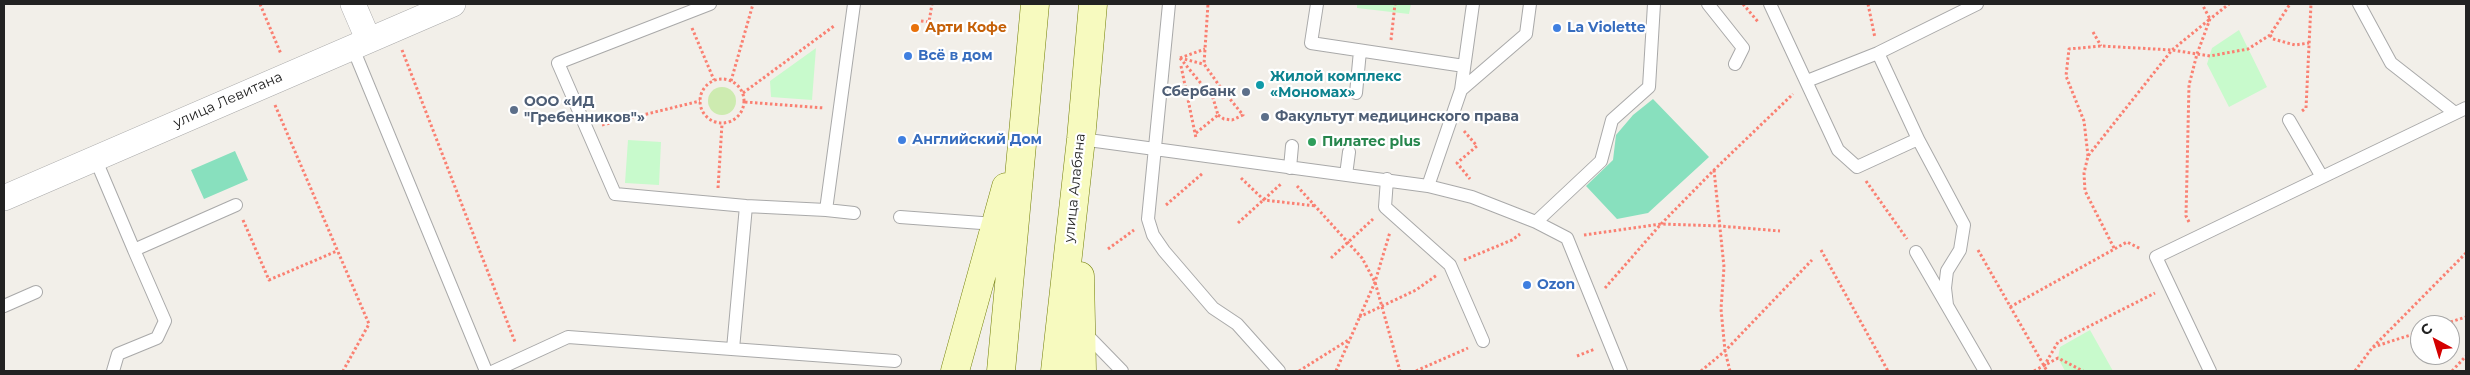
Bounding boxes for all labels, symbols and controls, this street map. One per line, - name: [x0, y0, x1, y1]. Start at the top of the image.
- place label: Арти Кофе: [925, 20, 1007, 36]
- place label: La Violette: [1567, 20, 1646, 36]
- marker: Арти Кофе: [909, 22, 921, 34]
- marker: La Violette: [1551, 22, 1563, 34]
- place label: Всё в дом: [918, 48, 993, 64]
- marker: Всё в дом: [902, 50, 914, 62]
- street label: улица Левитана: [171, 68, 285, 132]
- place label: Жилой комплекс «Мономах»: [1270, 69, 1402, 102]
- marker: Жилой комплекс «Мономах»: [1254, 79, 1266, 91]
- place label: Сбербанк: [1162, 84, 1236, 100]
- marker: Сбербанк: [1240, 86, 1252, 98]
- place label: ООО «ИД "Гребенников"»: [524, 94, 645, 126]
- marker: ООО «ИД "Гребенников"»: [508, 104, 520, 116]
- place label: Факультут медицинского права: [1275, 109, 1519, 125]
- marker: Факультут медицинского права: [1259, 111, 1271, 123]
- place label: Английский Дом: [912, 132, 1042, 148]
- street label: улица Алабяна: [1061, 132, 1089, 244]
- marker: Английский Дом: [896, 134, 908, 146]
- place label: Пилатес plus: [1322, 134, 1420, 150]
- marker: Пилатес plus: [1306, 136, 1318, 148]
- place label: Ozon: [1537, 277, 1575, 293]
- marker: Ozon: [1521, 279, 1533, 291]
- north arrow: [2410, 315, 2460, 365]
- text: С: [2417, 319, 2436, 339]

